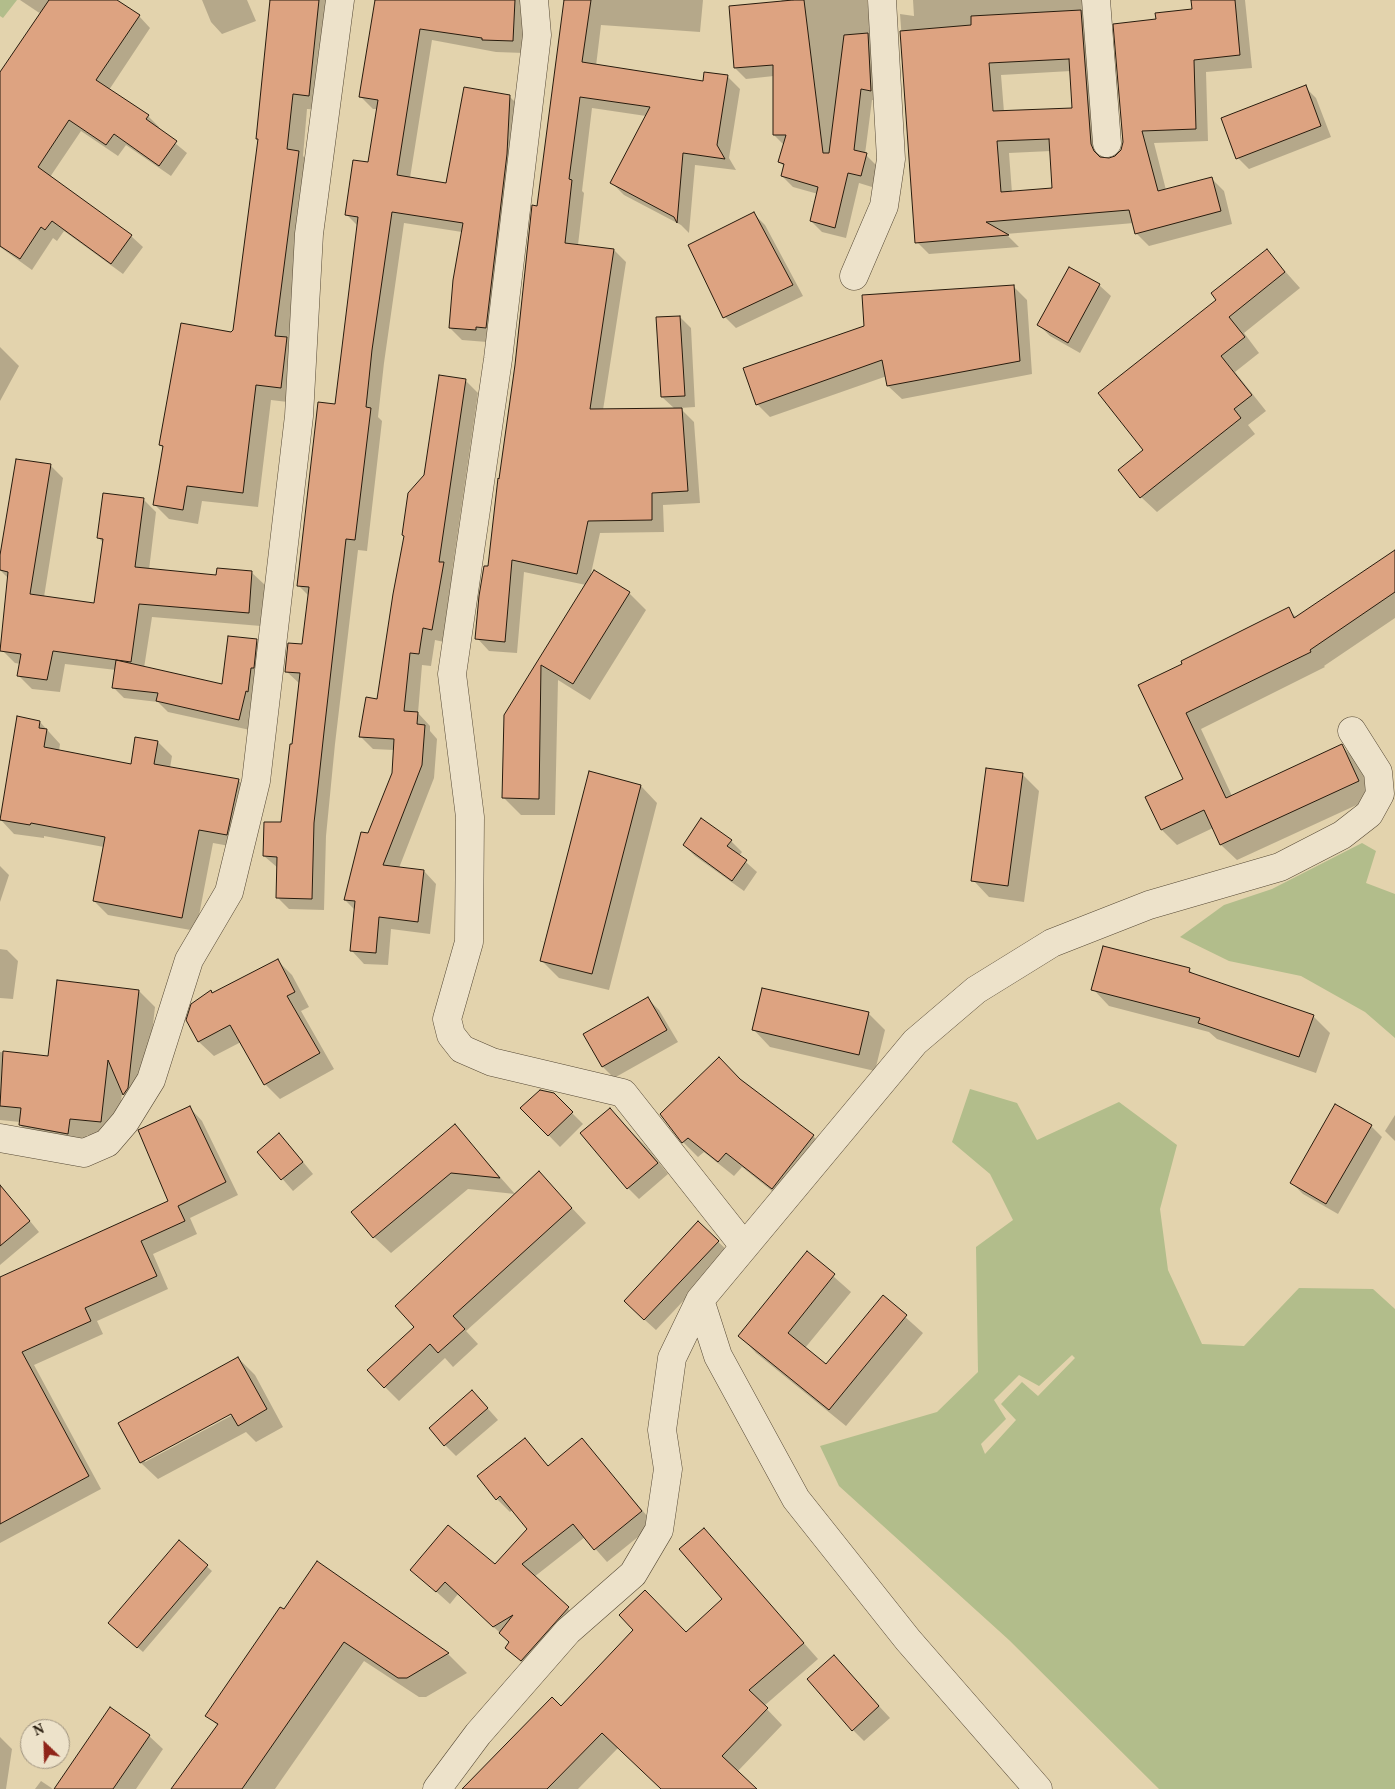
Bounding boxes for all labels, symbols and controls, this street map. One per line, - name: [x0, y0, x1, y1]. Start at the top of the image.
- north arrow: [20, 1719, 70, 1769]
- text: N: [31, 1720, 48, 1742]

